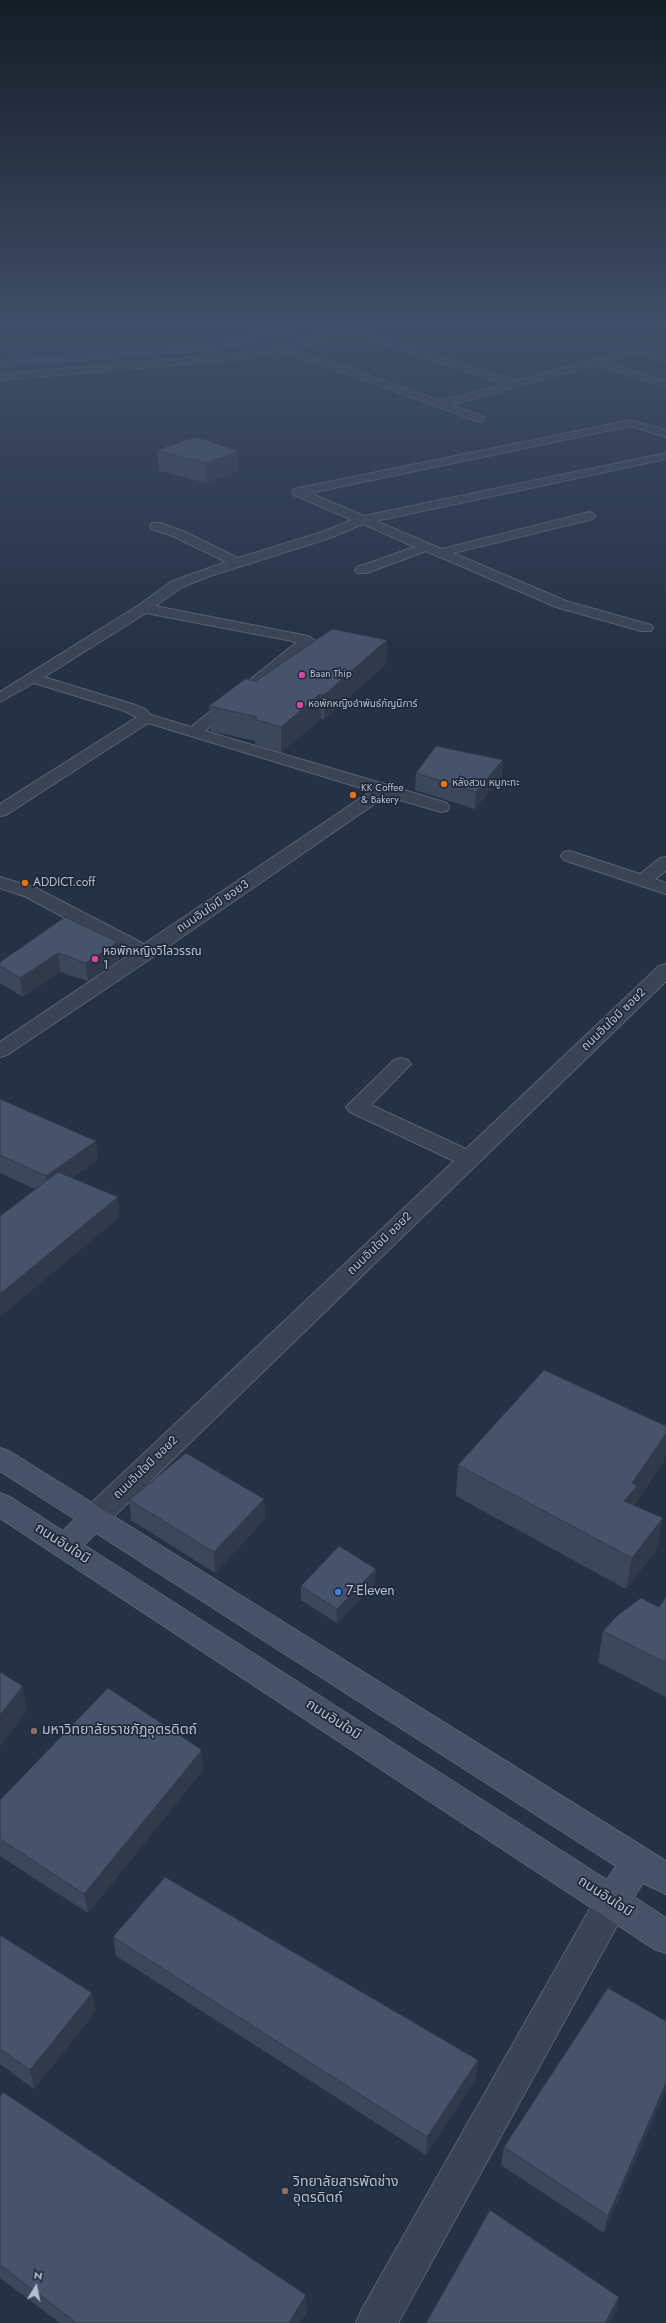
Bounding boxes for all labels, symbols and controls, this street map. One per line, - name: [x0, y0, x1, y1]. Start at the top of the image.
- place label: Baan Thip: [310, 669, 352, 681]
- marker: Baan Thip: [297, 670, 307, 680]
- place label: หอพักหญิงอำพันธ์กัญนิการ์: [308, 699, 417, 711]
- marker: หอพักหญิงอำพันธ์กัญนิการ์: [295, 700, 305, 710]
- place label: หลังสวน หมูกะทะ: [452, 778, 520, 790]
- marker: หลังสวน หมูกะทะ: [439, 779, 449, 789]
- place label: KK Coffee & Bakery: [361, 783, 404, 806]
- marker: KK Coffee & Bakery: [348, 790, 358, 800]
- place label: ADDICT.coff: [33, 876, 95, 890]
- marker: ADDICT.coff: [20, 878, 30, 888]
- street label: ถนนอินใจมี ซอย3: [174, 878, 252, 936]
- place label: หอพักหญิงวิไลวรรณ 1: [103, 945, 202, 973]
- marker: หอพักหญิงวิไลวรรณ 1: [90, 954, 100, 964]
- street label: ถนนอินใจมี ซอย2: [579, 986, 649, 1054]
- street label: ถนนอินใจมี ซอย2: [345, 1210, 415, 1278]
- street label: ถนนอินใจมี ซอย2: [111, 1434, 181, 1502]
- street label: ถนนอินใจมี: [31, 1520, 93, 1568]
- place label: 7-Eleven: [346, 1584, 395, 1600]
- marker: 7-Eleven: [333, 1587, 343, 1597]
- street label: ถนนอินใจมี: [302, 1696, 364, 1744]
- place label: มหาวิทยาลัยราชภัฏอุตรดิตถ์: [42, 1723, 197, 1739]
- marker: มหาวิทยาลัยราชภัฏอุตรดิตถ์: [29, 1726, 39, 1736]
- street label: ถนนอินใจมี: [574, 1873, 636, 1921]
- place label: วิทยาลัยสารพัดช่าง อุตรดิตถ์: [293, 2175, 399, 2208]
- marker: วิทยาลัยสารพัดช่าง อุตรดิตถ์: [280, 2186, 290, 2196]
- north arrow: [16, 2267, 56, 2307]
- text: N: [32, 2267, 44, 2284]

